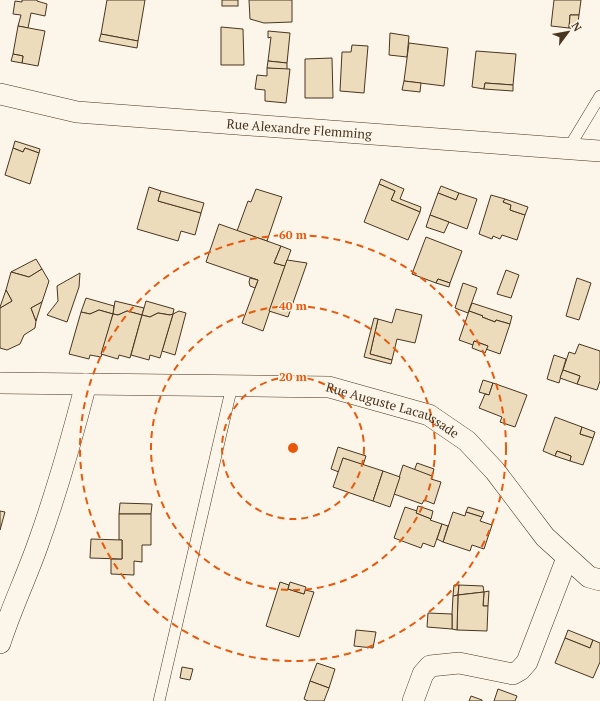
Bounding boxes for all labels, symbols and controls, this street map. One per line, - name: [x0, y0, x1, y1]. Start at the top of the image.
- north arrow: [548, 12, 588, 52]
- text: N: [568, 19, 585, 35]
- street label: Rue Alexandre Flemming: [226, 114, 373, 143]
- text: 60 m: [279, 227, 307, 242]
- text: 40 m: [279, 298, 307, 313]
- text: 20 m: [279, 369, 307, 384]
- street label: Rue Auguste Lacaussade: [324, 378, 463, 442]
- centre of rings: [286, 441, 300, 455]

